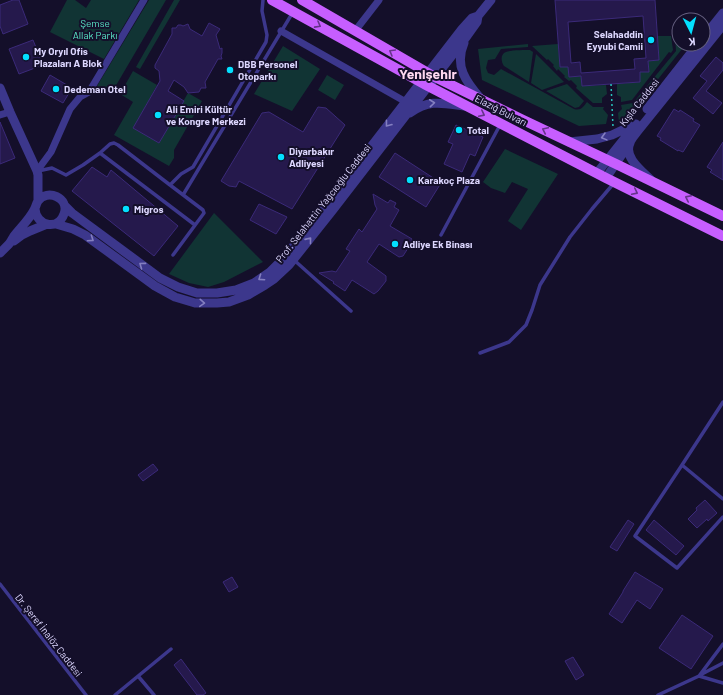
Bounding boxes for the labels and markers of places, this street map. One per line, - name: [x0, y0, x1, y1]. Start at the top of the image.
- place label: Selahaddin Eyyubi Camii: [587, 28, 643, 52]
- marker: Selahaddin Eyyubi Camii: [646, 35, 656, 45]
- place label: My Oryıl Ofis Plazaları A Blok: [34, 45, 102, 69]
- marker: My Oryıl Ofis Plazaları A Blok: [21, 52, 31, 62]
- place label: DBB Personel Otoparkı: [238, 58, 297, 82]
- marker: DBB Personel Otoparkı: [225, 65, 235, 75]
- place label: Dedeman Otel: [64, 83, 126, 95]
- marker: Dedeman Otel: [51, 84, 61, 94]
- place label: Ali Emiri Kültür ve Kongre Merkezi: [166, 103, 246, 127]
- marker: Ali Emiri Kültür ve Kongre Merkezi: [153, 110, 163, 120]
- place label: Total: [467, 124, 489, 136]
- marker: Total: [454, 125, 464, 135]
- place label: Diyarbakır Adliyesi: [289, 145, 334, 169]
- marker: Diyarbakır Adliyesi: [276, 152, 286, 162]
- place label: Karakoç Plaza: [418, 174, 480, 186]
- marker: Karakoç Plaza: [405, 175, 415, 185]
- place label: Migros: [134, 203, 164, 215]
- marker: Migros: [121, 204, 131, 214]
- place label: Adliye Ek Binası: [403, 238, 472, 250]
- marker: Adliye Ek Binası: [390, 239, 400, 249]

